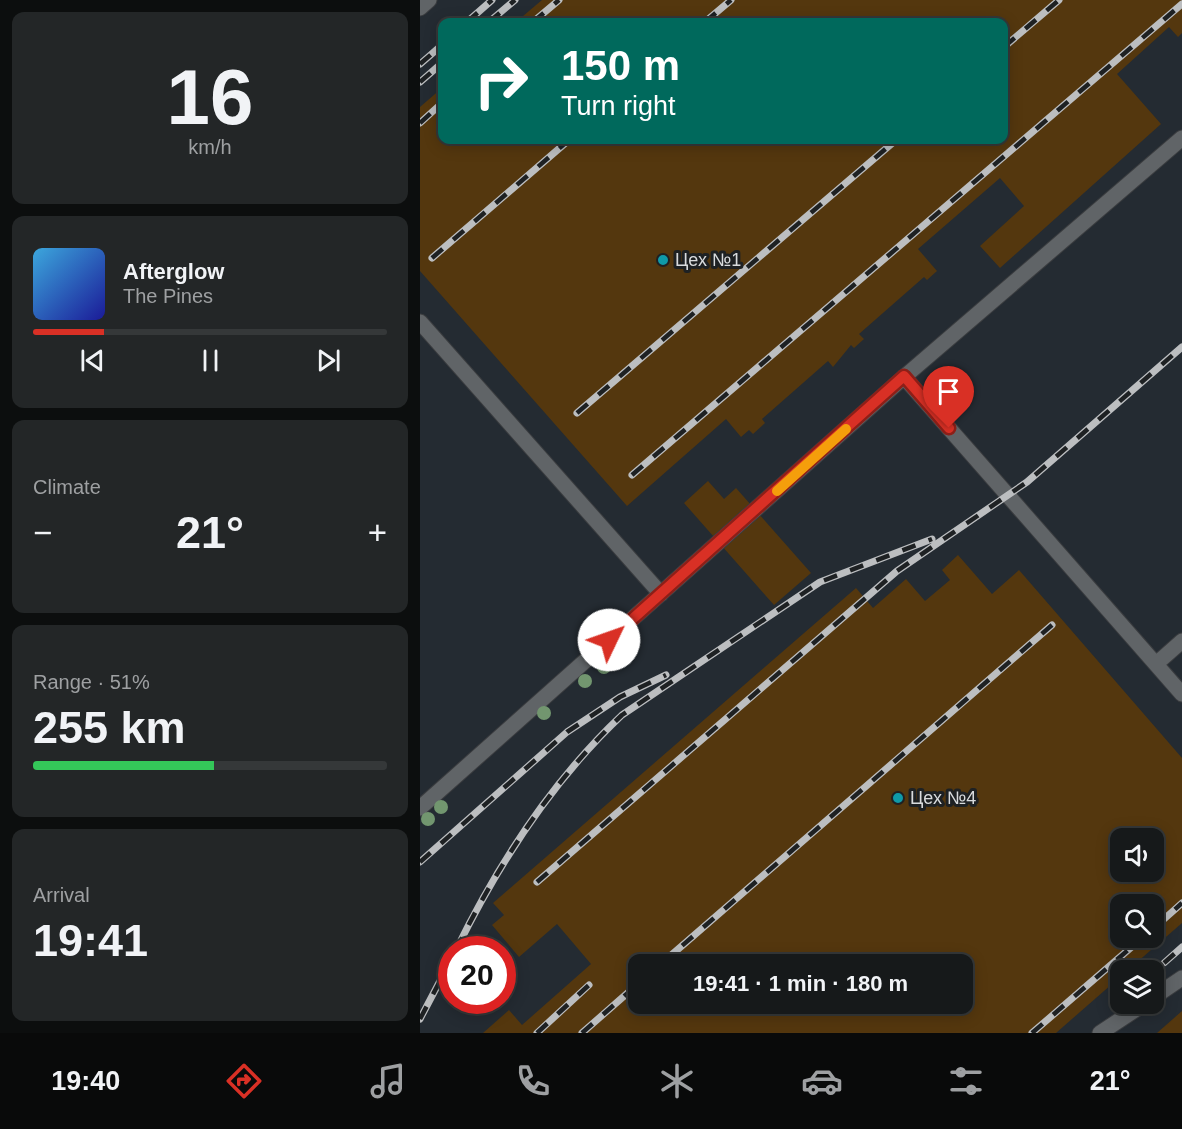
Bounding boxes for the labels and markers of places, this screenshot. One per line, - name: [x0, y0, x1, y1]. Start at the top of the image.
- place label: Цех №1: [675, 250, 741, 270]
- marker: Цех №1: [656, 253, 670, 267]
- pin: [923, 366, 974, 428]
- place label: Цех №4: [910, 788, 976, 808]
- marker: Цех №4: [891, 791, 905, 805]

